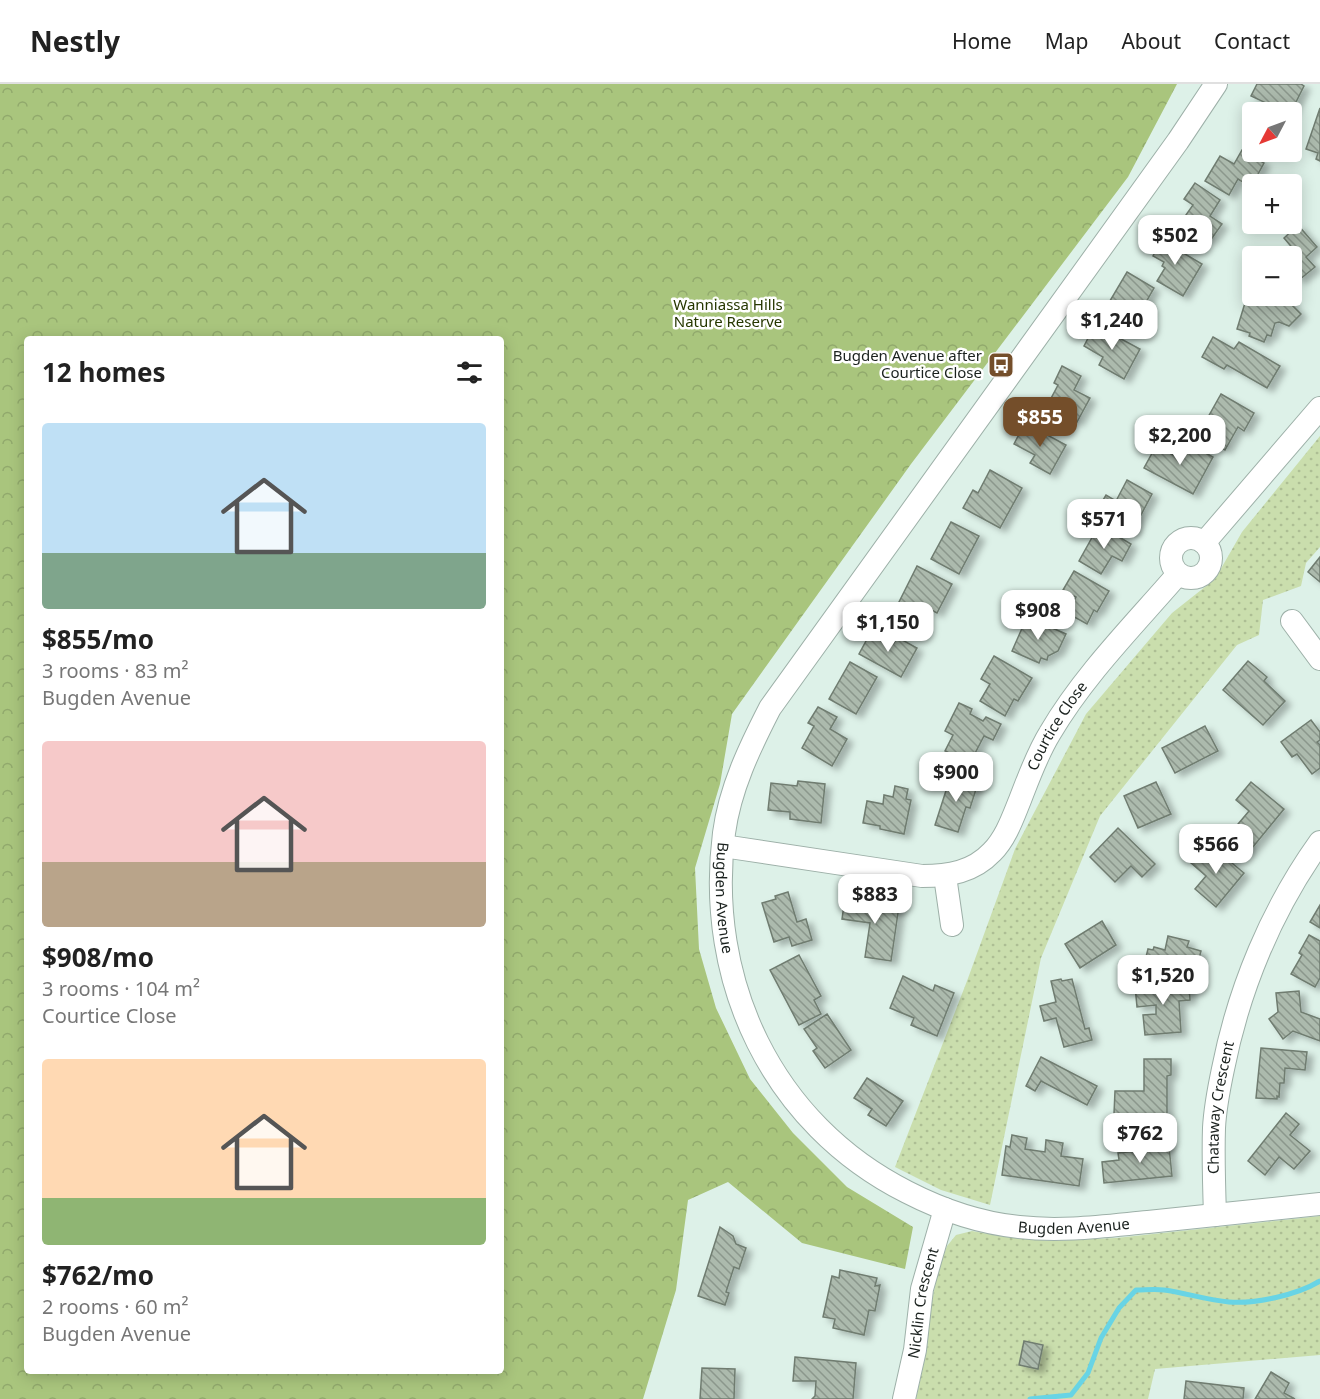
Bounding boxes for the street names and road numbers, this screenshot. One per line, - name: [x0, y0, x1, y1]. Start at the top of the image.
- street label: Courtice Close: [1022, 677, 1091, 773]
- street label: Bugden Avenue: [712, 841, 738, 955]
- street label: Chataway Crescent: [1203, 1038, 1238, 1174]
- street label: Bugden Avenue: [1017, 1213, 1131, 1238]
- street label: Nicklin Crescent: [902, 1244, 943, 1360]

